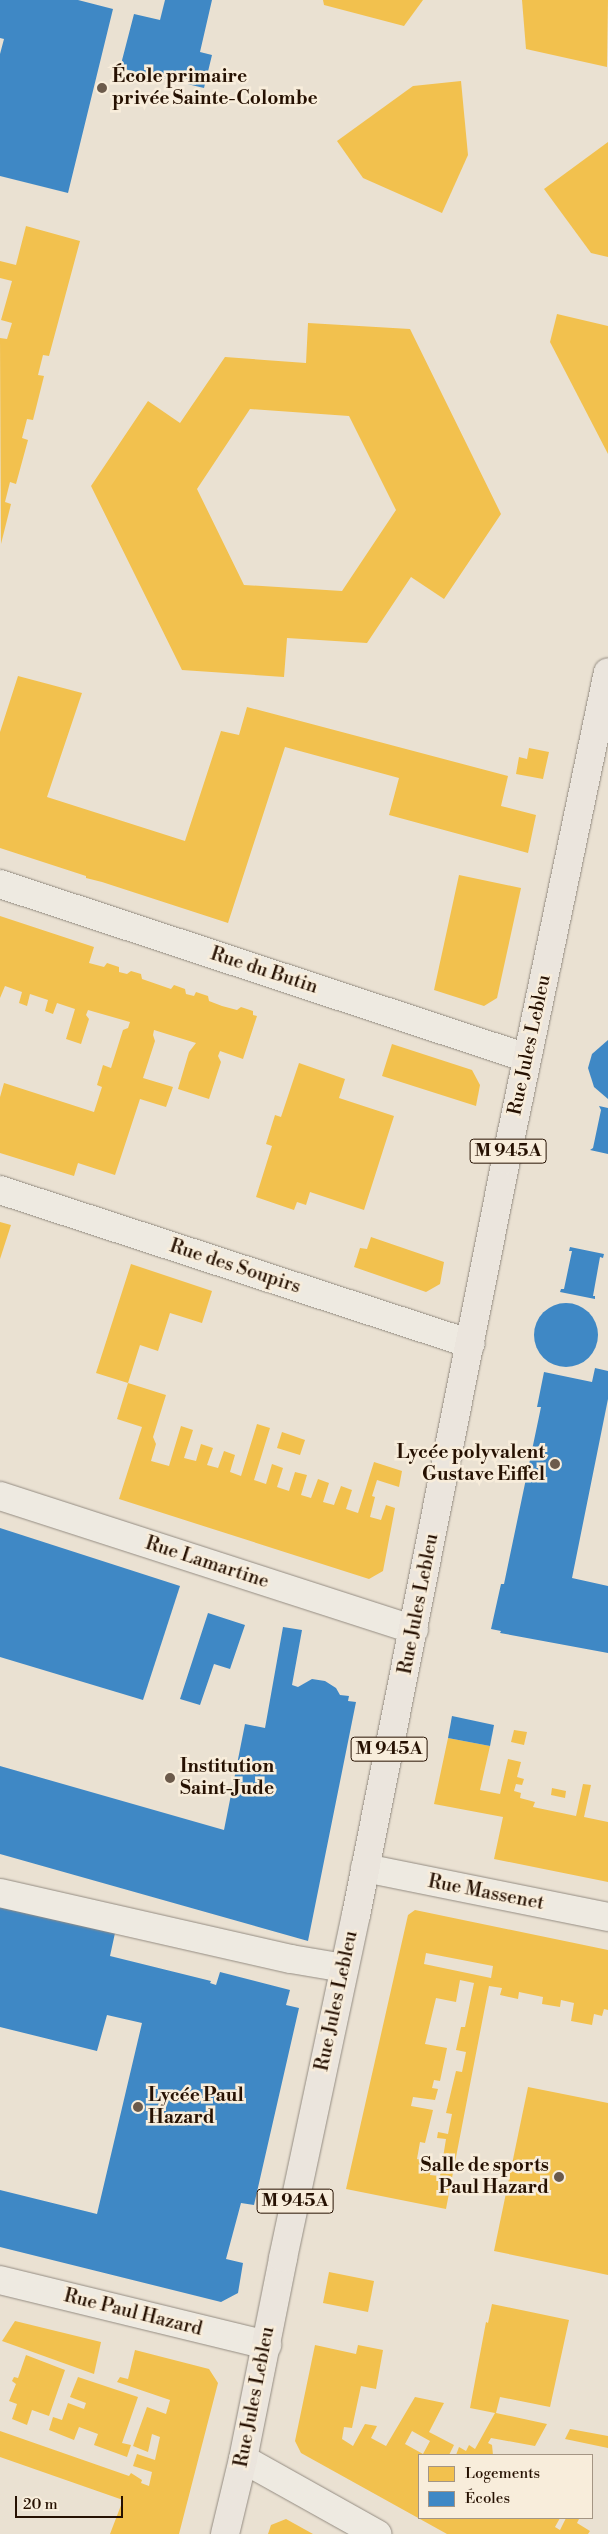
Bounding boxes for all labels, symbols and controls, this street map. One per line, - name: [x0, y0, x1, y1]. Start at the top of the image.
- place label: École primaire privée Sainte-Colombe: [112, 66, 318, 110]
- marker: École primaire privée Sainte-Colombe: [96, 82, 108, 94]
- street label: Rue du Butin: [207, 943, 321, 999]
- street label: Rue Jules Lebleu: [504, 973, 556, 1117]
- road number: M 945A: [469, 1136, 547, 1166]
- street label: Rue des Soupirs: [167, 1235, 303, 1299]
- place label: Lycée polyvalent Gustave Eiffel: [396, 1442, 545, 1486]
- marker: Lycée polyvalent Gustave Eiffel: [549, 1458, 561, 1470]
- street label: Rue Lamartine: [142, 1532, 272, 1594]
- street label: Rue Jules Lebleu: [394, 1532, 444, 1676]
- road number: M 945A: [350, 1734, 428, 1765]
- place label: Institution Saint-Jude: [180, 1756, 274, 1800]
- marker: Institution Saint-Jude: [164, 1772, 176, 1784]
- street label: Rue Massenet: [426, 1871, 546, 1915]
- street label: Rue Jules Lebleu: [311, 1929, 363, 2073]
- place label: Lycée Paul Hazard: [148, 2085, 244, 2129]
- marker: Lycée Paul Hazard: [132, 2101, 144, 2113]
- place label: Salle de sports Paul Hazard: [421, 2155, 549, 2199]
- marker: Salle de sports Paul Hazard: [553, 2171, 565, 2183]
- road number: M 945A: [256, 2186, 334, 2216]
- street label: Rue Paul Hazard: [61, 2285, 205, 2341]
- street label: Rue Jules Lebleu: [230, 2325, 280, 2469]
- legend: [418, 2454, 593, 2519]
- text: Logements: [465, 2464, 540, 2483]
- scale bar: [18, 2486, 125, 2518]
- text: Écoles: [465, 2489, 510, 2508]
- text: 20 m: [23, 2495, 58, 2514]

